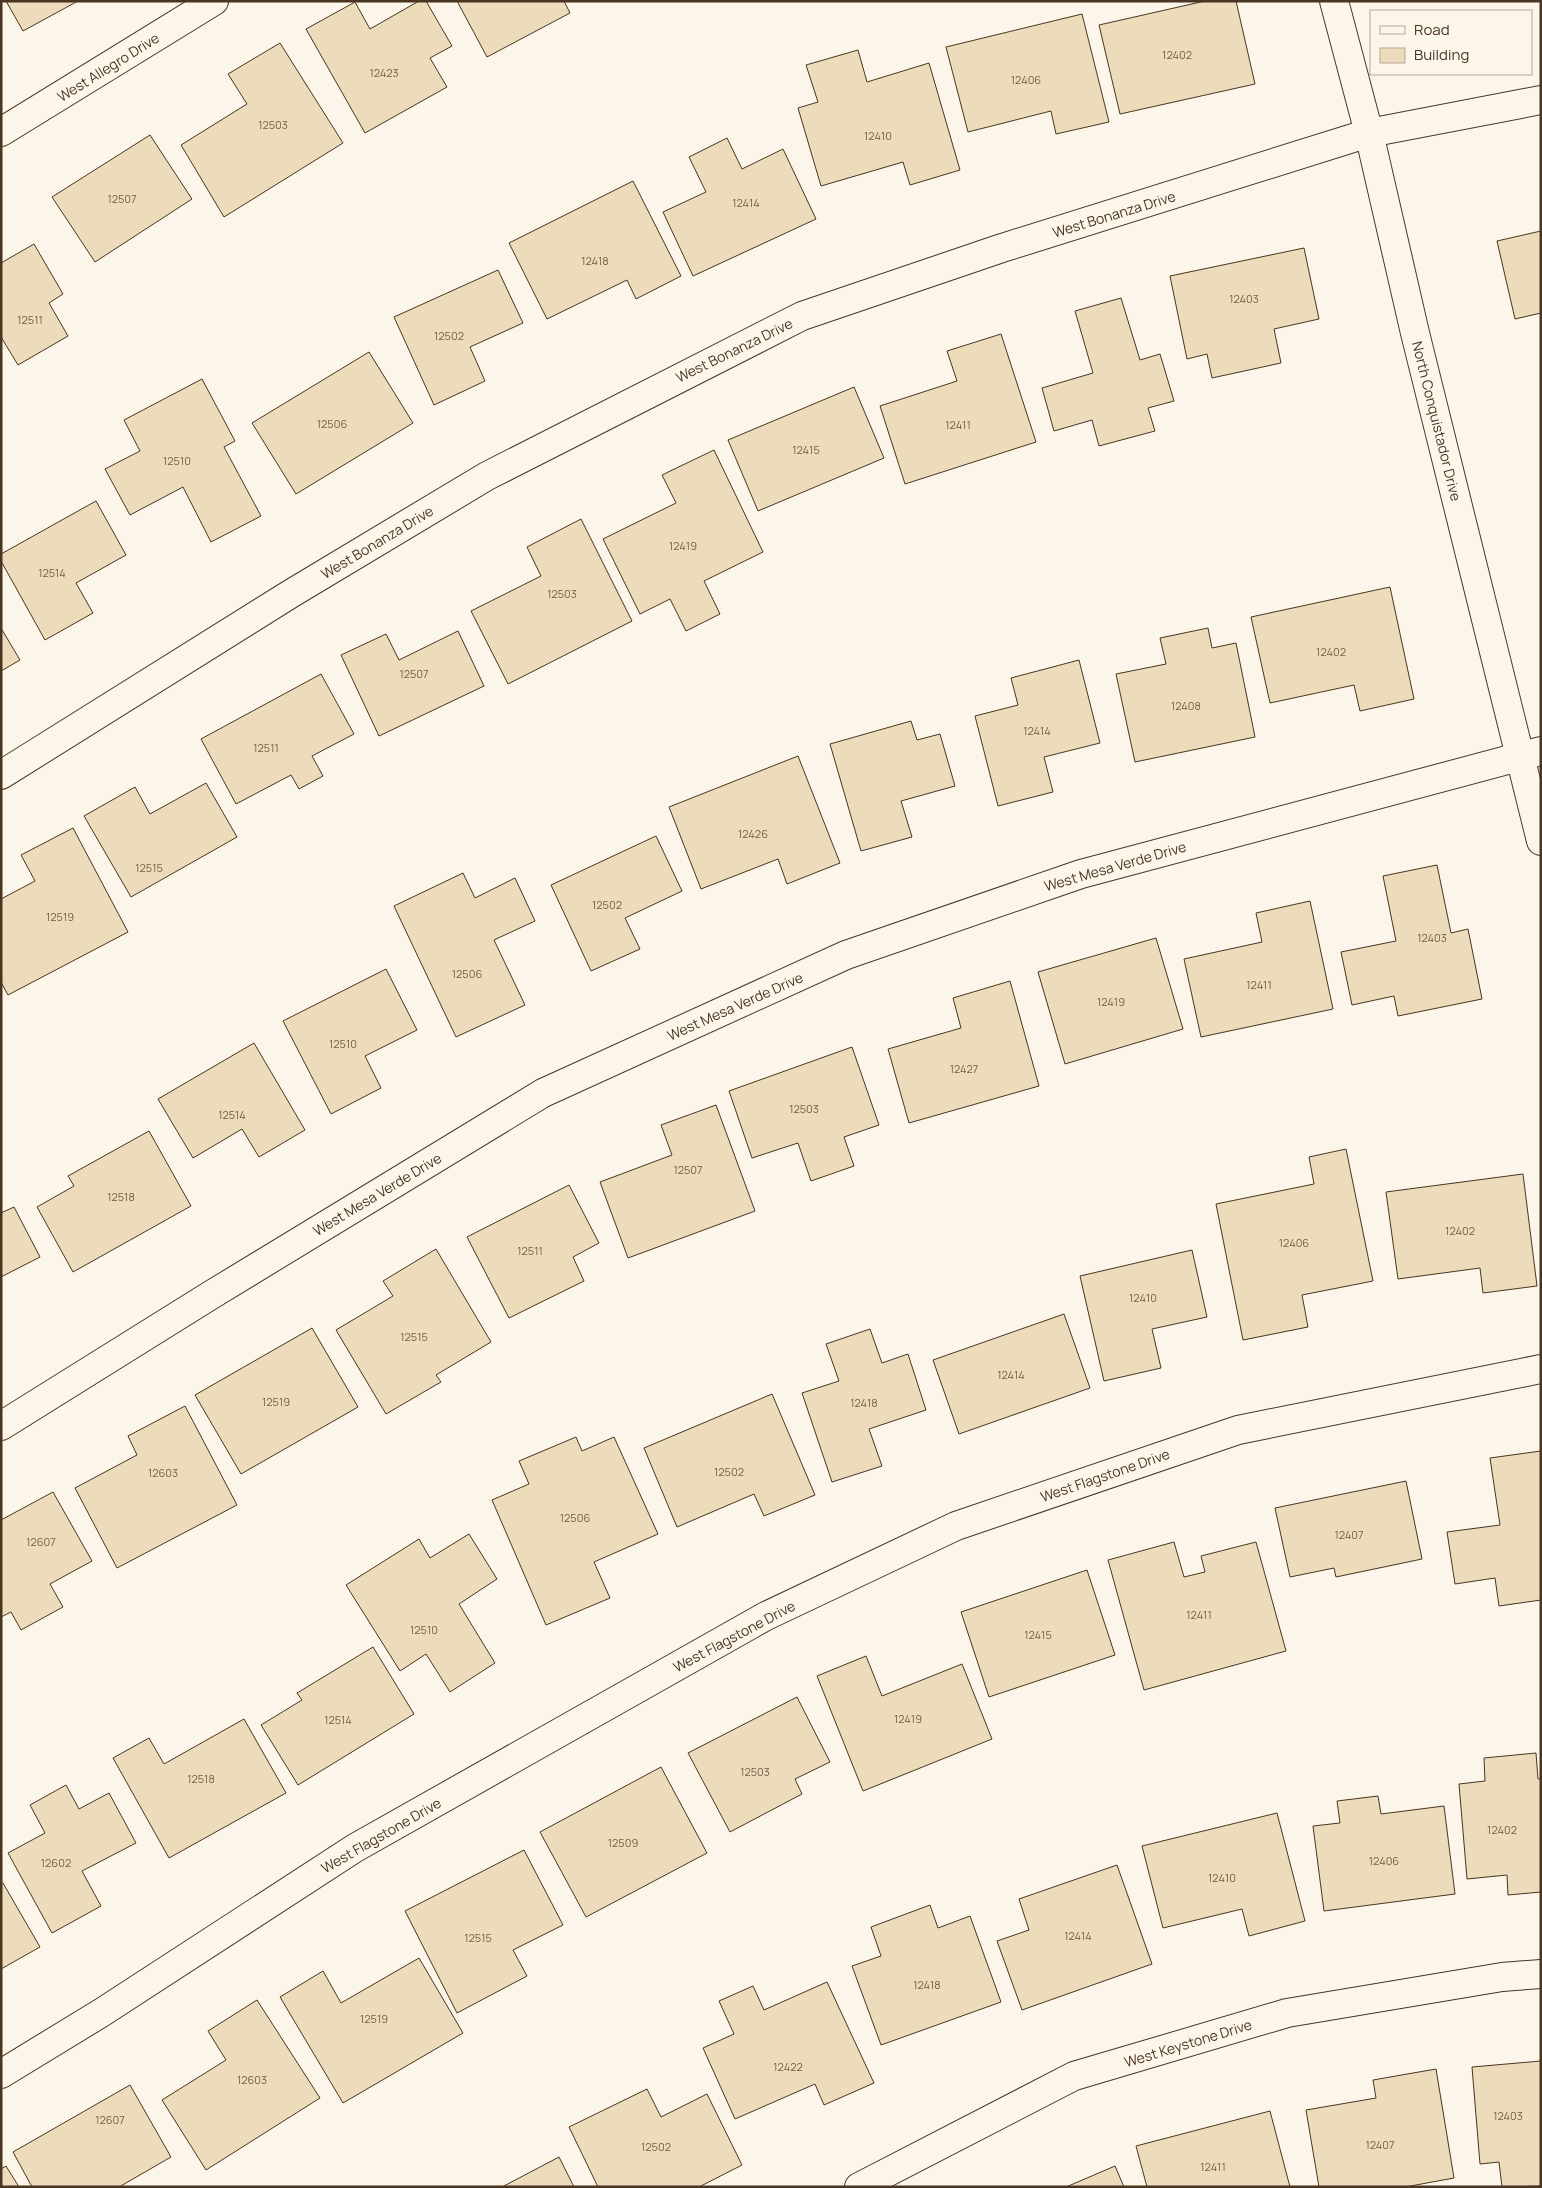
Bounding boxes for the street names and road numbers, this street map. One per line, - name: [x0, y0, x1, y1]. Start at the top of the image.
- street label: West Allegro Drive: [53, 28, 163, 106]
- street label: West Bonanza Drive: [1050, 186, 1178, 242]
- street label: West Bonanza Drive: [672, 313, 796, 387]
- street label: North Conquistador Drive: [1408, 339, 1466, 503]
- street label: West Bonanza Drive: [317, 501, 437, 583]
- street label: West Mesa Verde Drive: [1042, 837, 1188, 895]
- street label: West Mesa Verde Drive: [664, 967, 806, 1045]
- street label: West Mesa Verde Drive: [309, 1148, 445, 1240]
- street label: West Flagstone Drive: [1038, 1444, 1172, 1506]
- street label: West Flagstone Drive: [670, 1596, 798, 1676]
- street label: West Flagstone Drive: [318, 1793, 444, 1877]
- street label: West Keystone Drive: [1122, 2015, 1254, 2071]

